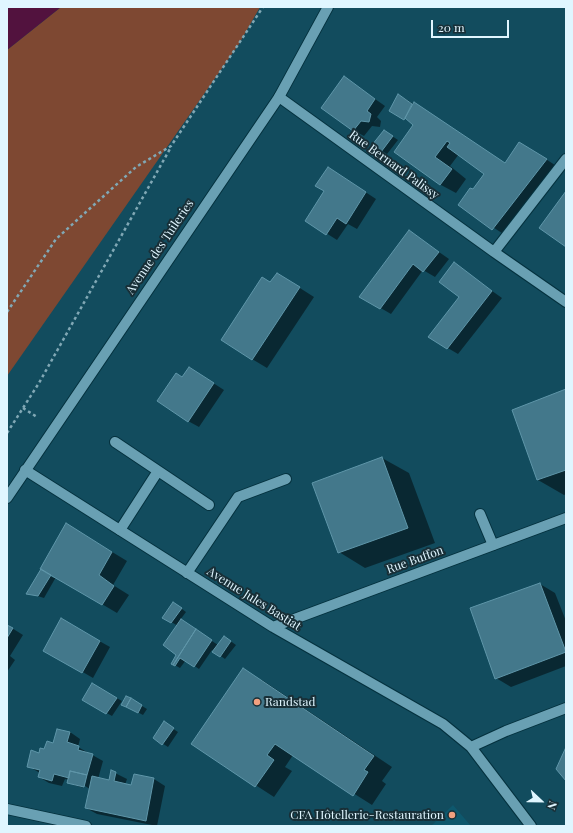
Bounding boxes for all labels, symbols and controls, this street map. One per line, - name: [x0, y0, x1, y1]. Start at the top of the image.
- scale bar: [433, 12, 511, 38]
- text: 20 m: [438, 19, 465, 35]
- street label: Rue Bernard Palissy: [346, 128, 442, 202]
- street label: Avenue des Tuileries: [123, 197, 197, 297]
- street label: Rue Buffon: [385, 543, 445, 577]
- street label: Avenue Jules Bastiat: [204, 564, 304, 634]
- place label: Randstad: [265, 695, 315, 709]
- marker: Randstad: [252, 697, 262, 707]
- north arrow: [521, 781, 561, 821]
- text: N: [544, 799, 561, 812]
- place label: CFA Hôtellerie-Restauration: [290, 808, 444, 822]
- marker: CFA Hôtellerie-Restauration: [447, 810, 457, 820]

